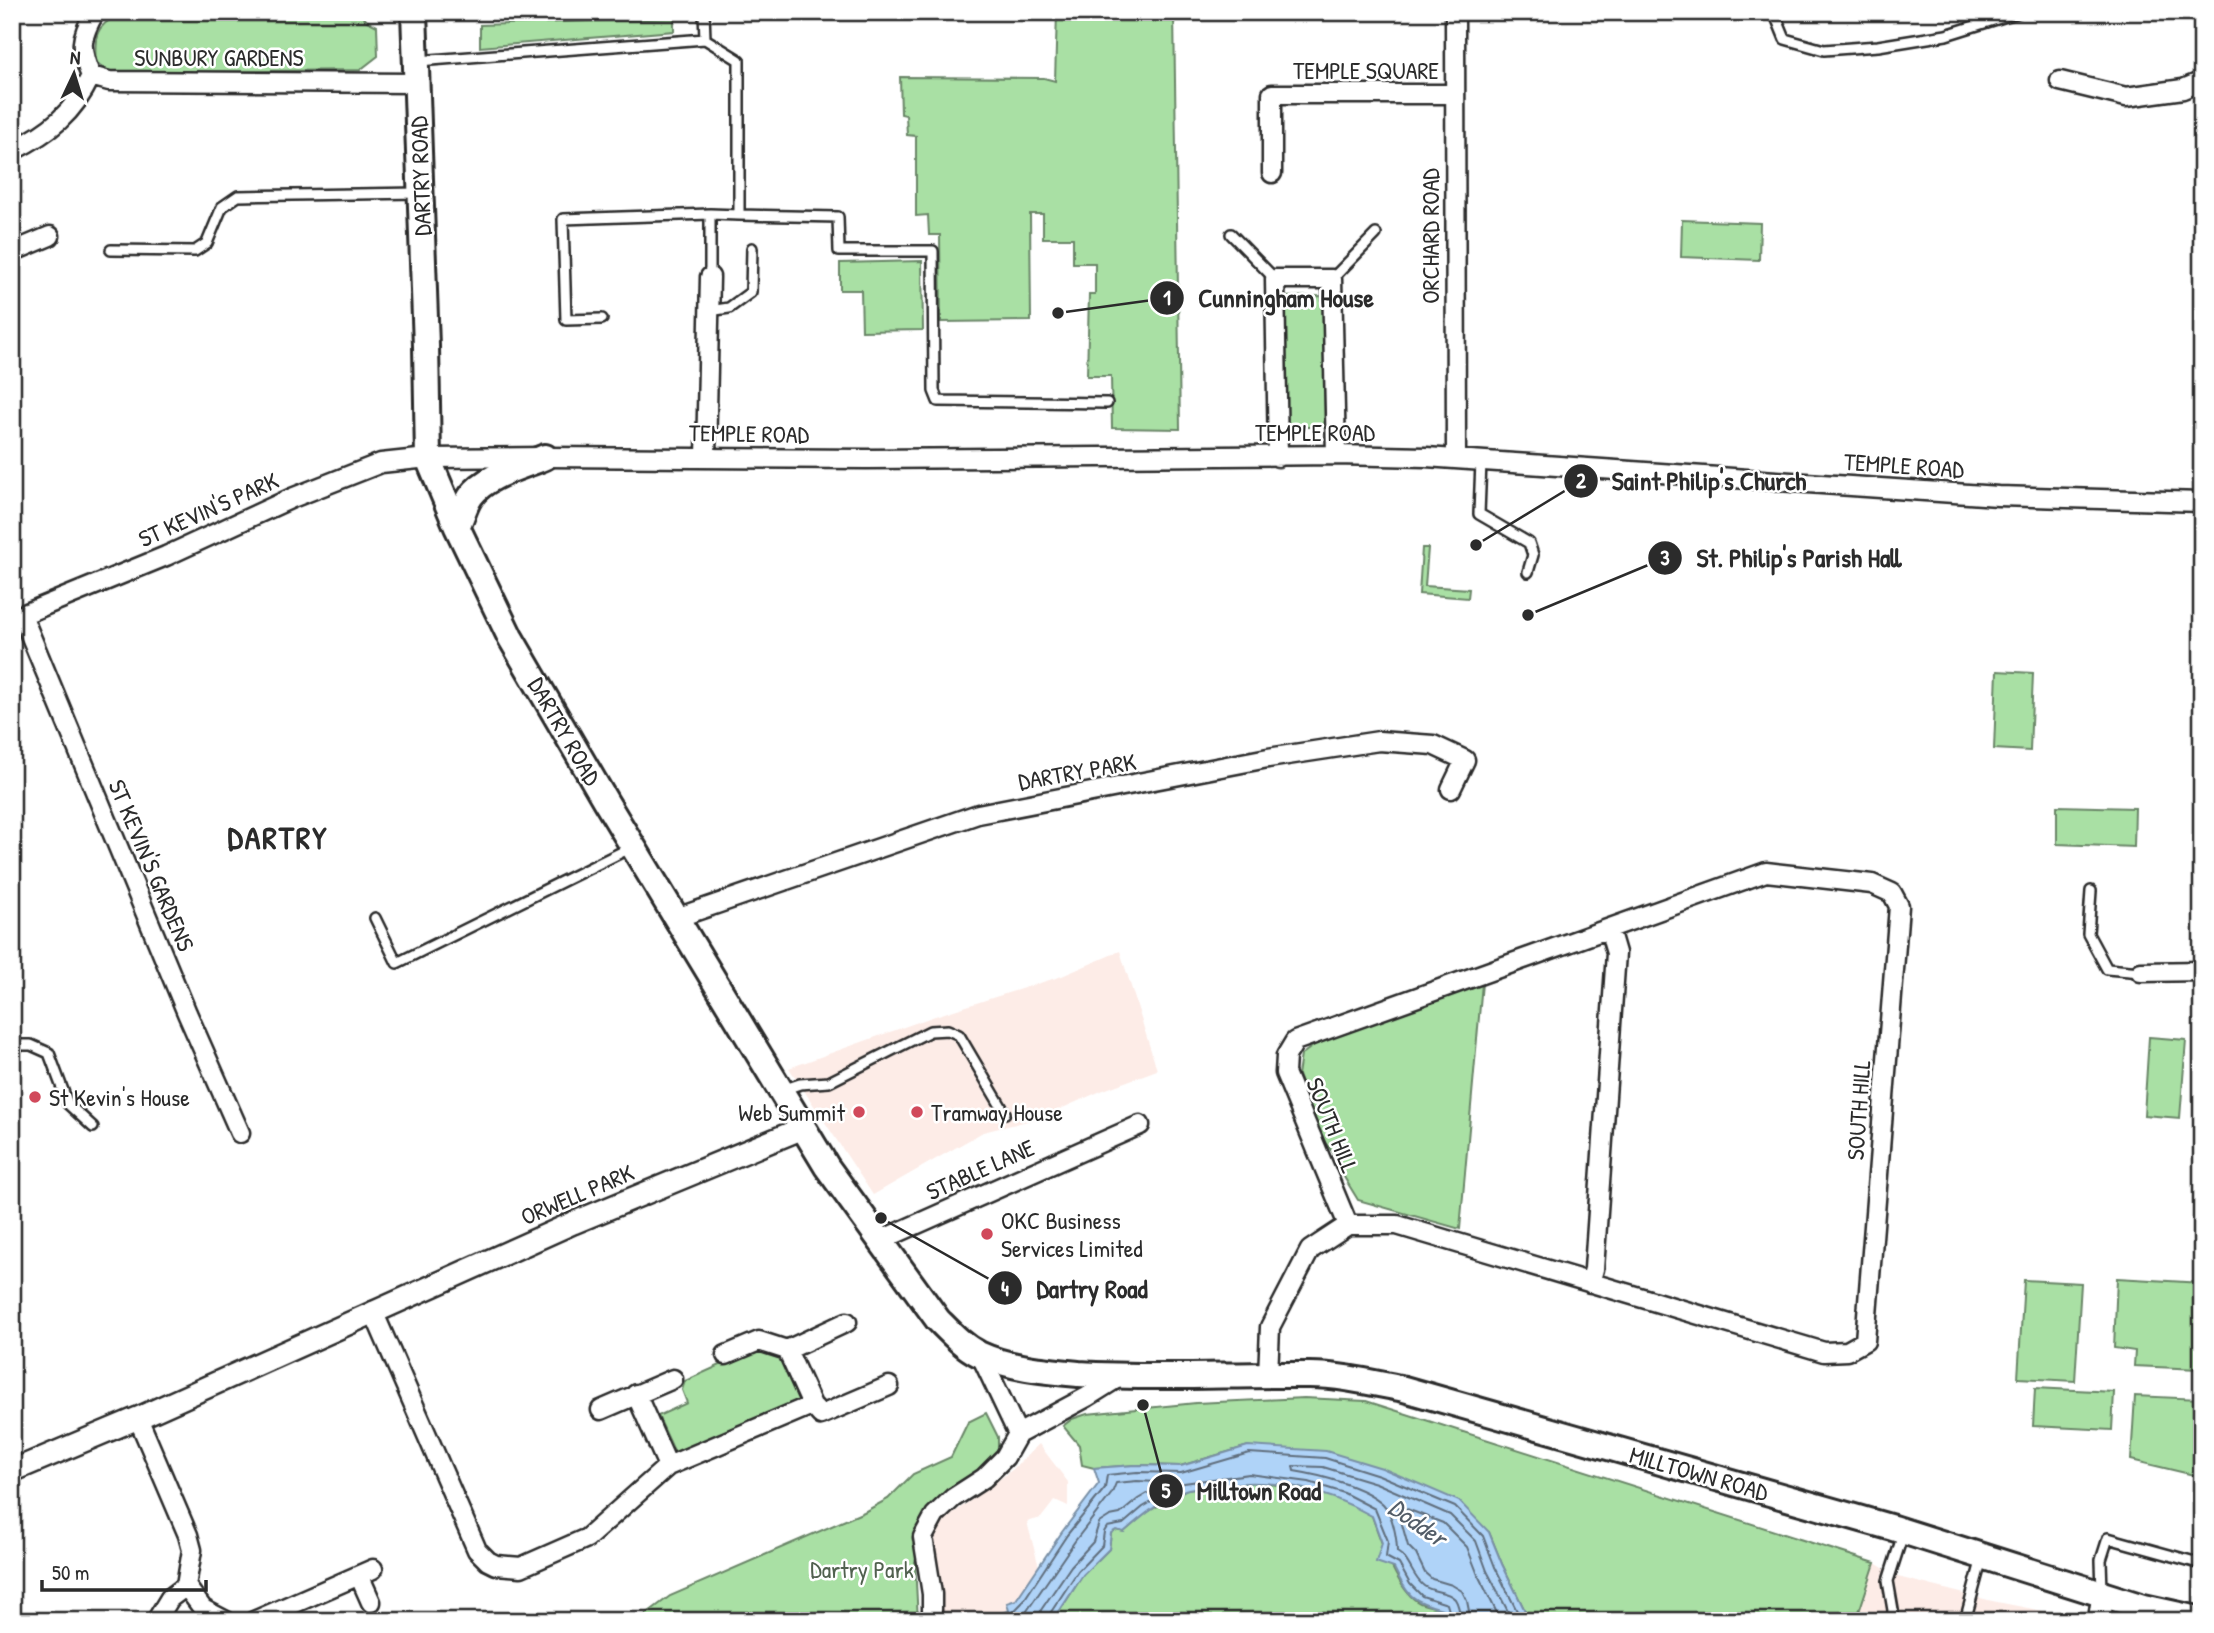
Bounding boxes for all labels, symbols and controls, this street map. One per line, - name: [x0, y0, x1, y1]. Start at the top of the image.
- north arrow: [38, 38, 108, 108]
- street label: SUNBURY GARDENS: [134, 41, 304, 73]
- text: N: [69, 44, 81, 70]
- street label: TEMPLE SQUARE: [1293, 54, 1439, 86]
- street label: DARTRY ROAD: [402, 115, 438, 236]
- street label: ORCHARD ROAD: [1414, 168, 1446, 304]
- callout: Cunningham House: [1149, 274, 1388, 321]
- text: Cunningham House: [1198, 280, 1374, 316]
- text: 1: [1163, 283, 1171, 312]
- street label: TEMPLE ROAD: [689, 416, 810, 450]
- street label: TEMPLE ROAD: [1255, 416, 1376, 448]
- street label: TEMPLE ROAD: [1843, 445, 1966, 485]
- callout: Saint Philip's Church: [1563, 457, 1821, 504]
- text: Saint Philip's Church: [1612, 463, 1806, 499]
- street label: ST KEVIN'S PARK: [133, 464, 283, 554]
- text: 2: [1576, 466, 1586, 495]
- callout: St. Philip's Parish Hall: [1648, 534, 1916, 581]
- text: St. Philip's Parish Hall: [1697, 540, 1902, 576]
- text: 3: [1660, 543, 1670, 572]
- street label: DARTRY ROAD: [521, 671, 609, 791]
- street label: DARTRY PARK: [1016, 745, 1139, 797]
- street label: ST KEVIN'S GARDENS: [101, 774, 203, 956]
- district label: DARTRY: [228, 816, 329, 859]
- street label: SOUTH HILL: [1839, 1059, 1877, 1161]
- street label: SOUTH HILL: [1299, 1073, 1367, 1178]
- place label: St Kevin's House: [49, 1081, 190, 1113]
- marker: St Kevin's House: [27, 1089, 43, 1105]
- place label: Web Summit: [738, 1096, 846, 1128]
- place label: Tramway House: [931, 1096, 1063, 1128]
- marker: Web Summit: [851, 1104, 867, 1120]
- marker: Tramway House: [909, 1104, 925, 1120]
- street label: STABLE LANE: [921, 1131, 1039, 1207]
- street label: ORWELL PARK: [516, 1156, 639, 1232]
- place label: OKC Business Services Limited: [1001, 1204, 1143, 1264]
- marker: OKC Business Services Limited: [979, 1226, 995, 1242]
- callout: Dartry Road: [988, 1265, 1162, 1312]
- text: Dartry Road: [1036, 1271, 1148, 1307]
- text: 4: [1001, 1274, 1009, 1303]
- street label: MILLTOWN ROAD: [1626, 1438, 1773, 1508]
- callout: Milltown Road: [1148, 1468, 1336, 1515]
- text: Milltown Road: [1197, 1473, 1322, 1508]
- text: 5: [1162, 1476, 1171, 1505]
- water label: Dodder: [1382, 1489, 1456, 1556]
- scale bar: [42, 1549, 206, 1593]
- park label: Dartry Park: [810, 1553, 914, 1585]
- text: 50 m: [52, 1558, 89, 1587]

